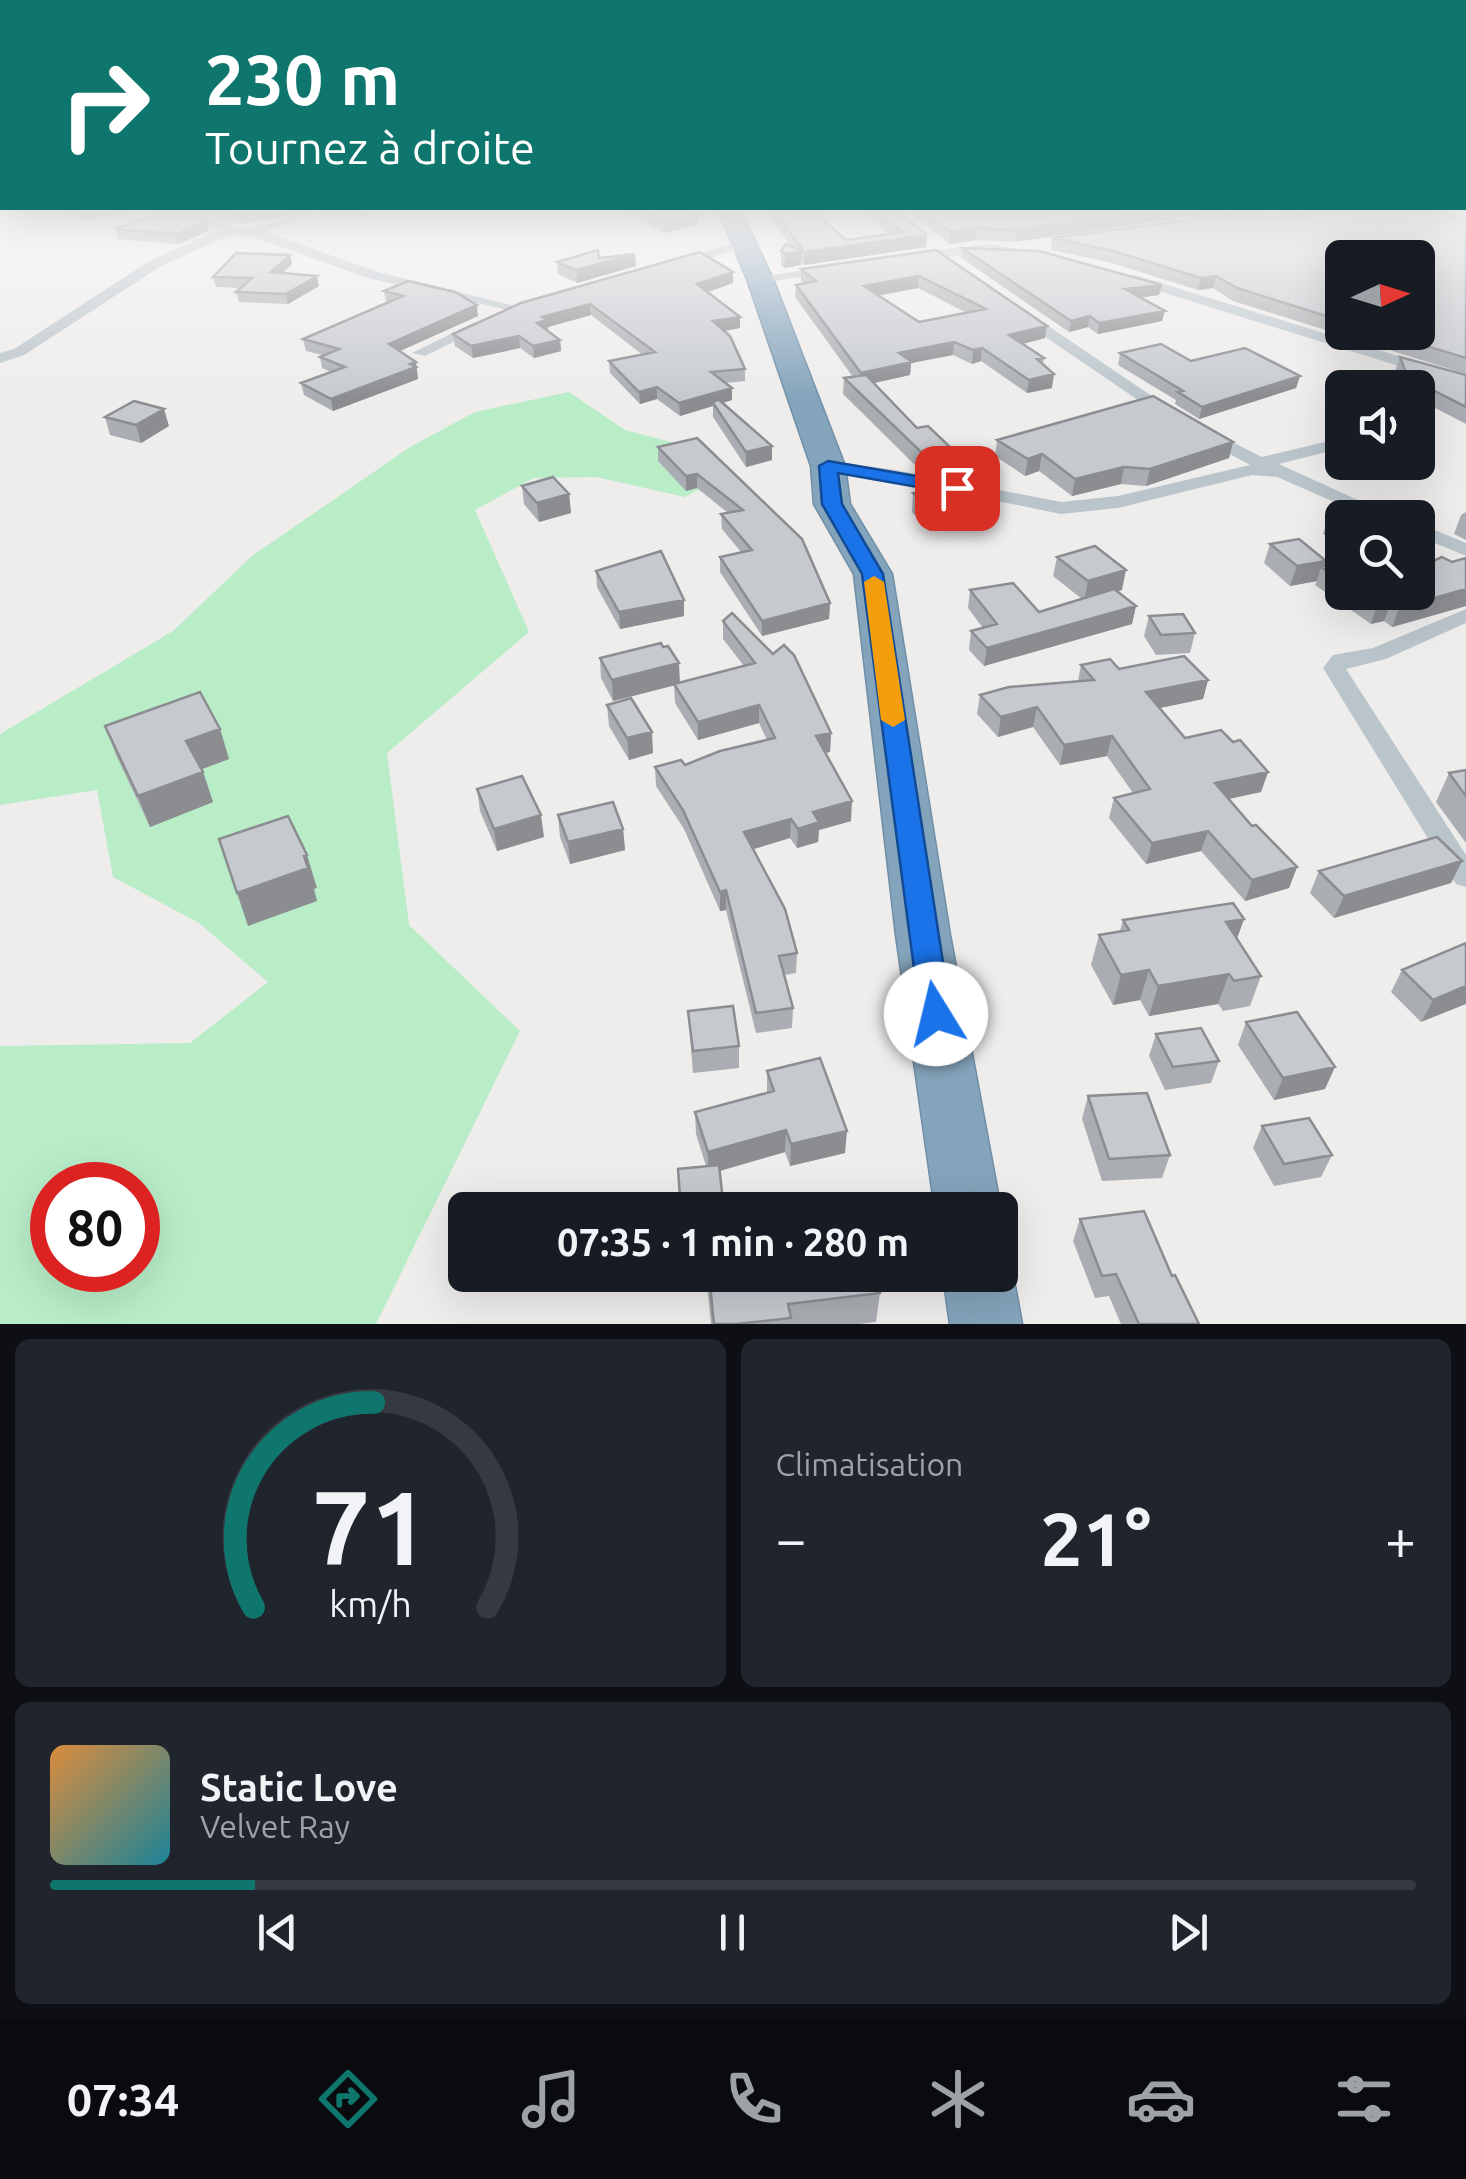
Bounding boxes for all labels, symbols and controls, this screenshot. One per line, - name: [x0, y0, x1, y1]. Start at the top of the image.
- icon: right: [40, 40, 170, 170]
- text: 230 m: [205, 40, 400, 118]
- text: Tournez à droite: [205, 122, 535, 173]
- north arrow: [1325, 240, 1435, 350]
- map controls: [1325, 240, 1435, 610]
- button: sound: [1325, 370, 1435, 480]
- pin: [915, 446, 1000, 531]
- icon: arrive: [930, 461, 985, 516]
- button: search: [1325, 500, 1435, 610]
- position arrow: [884, 962, 988, 1066]
- speed limit sign: 80: [30, 1162, 160, 1292]
- text: 07:35 · 1 min · 280 m: [557, 1221, 909, 1263]
- text: Climatisation: [776, 1446, 963, 1482]
- text: 71: [312, 1468, 429, 1585]
- text: 21°: [1040, 1496, 1151, 1580]
- text: −: [776, 1508, 807, 1569]
- text: +: [1385, 1508, 1416, 1569]
- text: km/h: [329, 1584, 412, 1624]
- text: Static Love: [200, 1766, 398, 1808]
- text: Velvet Ray: [200, 1808, 350, 1844]
- icon: previous: [250, 1905, 305, 1960]
- icon: pause: [705, 1905, 760, 1960]
- icon: next: [1161, 1905, 1216, 1960]
- icon: directions: [313, 2064, 383, 2134]
- icon: music: [516, 2064, 586, 2134]
- icon: phone: [719, 2064, 789, 2134]
- icon: climate: [923, 2064, 993, 2134]
- icon: car: [1126, 2064, 1196, 2134]
- icon: filters: [1329, 2064, 1399, 2134]
- text: 07:34: [67, 2074, 179, 2125]

